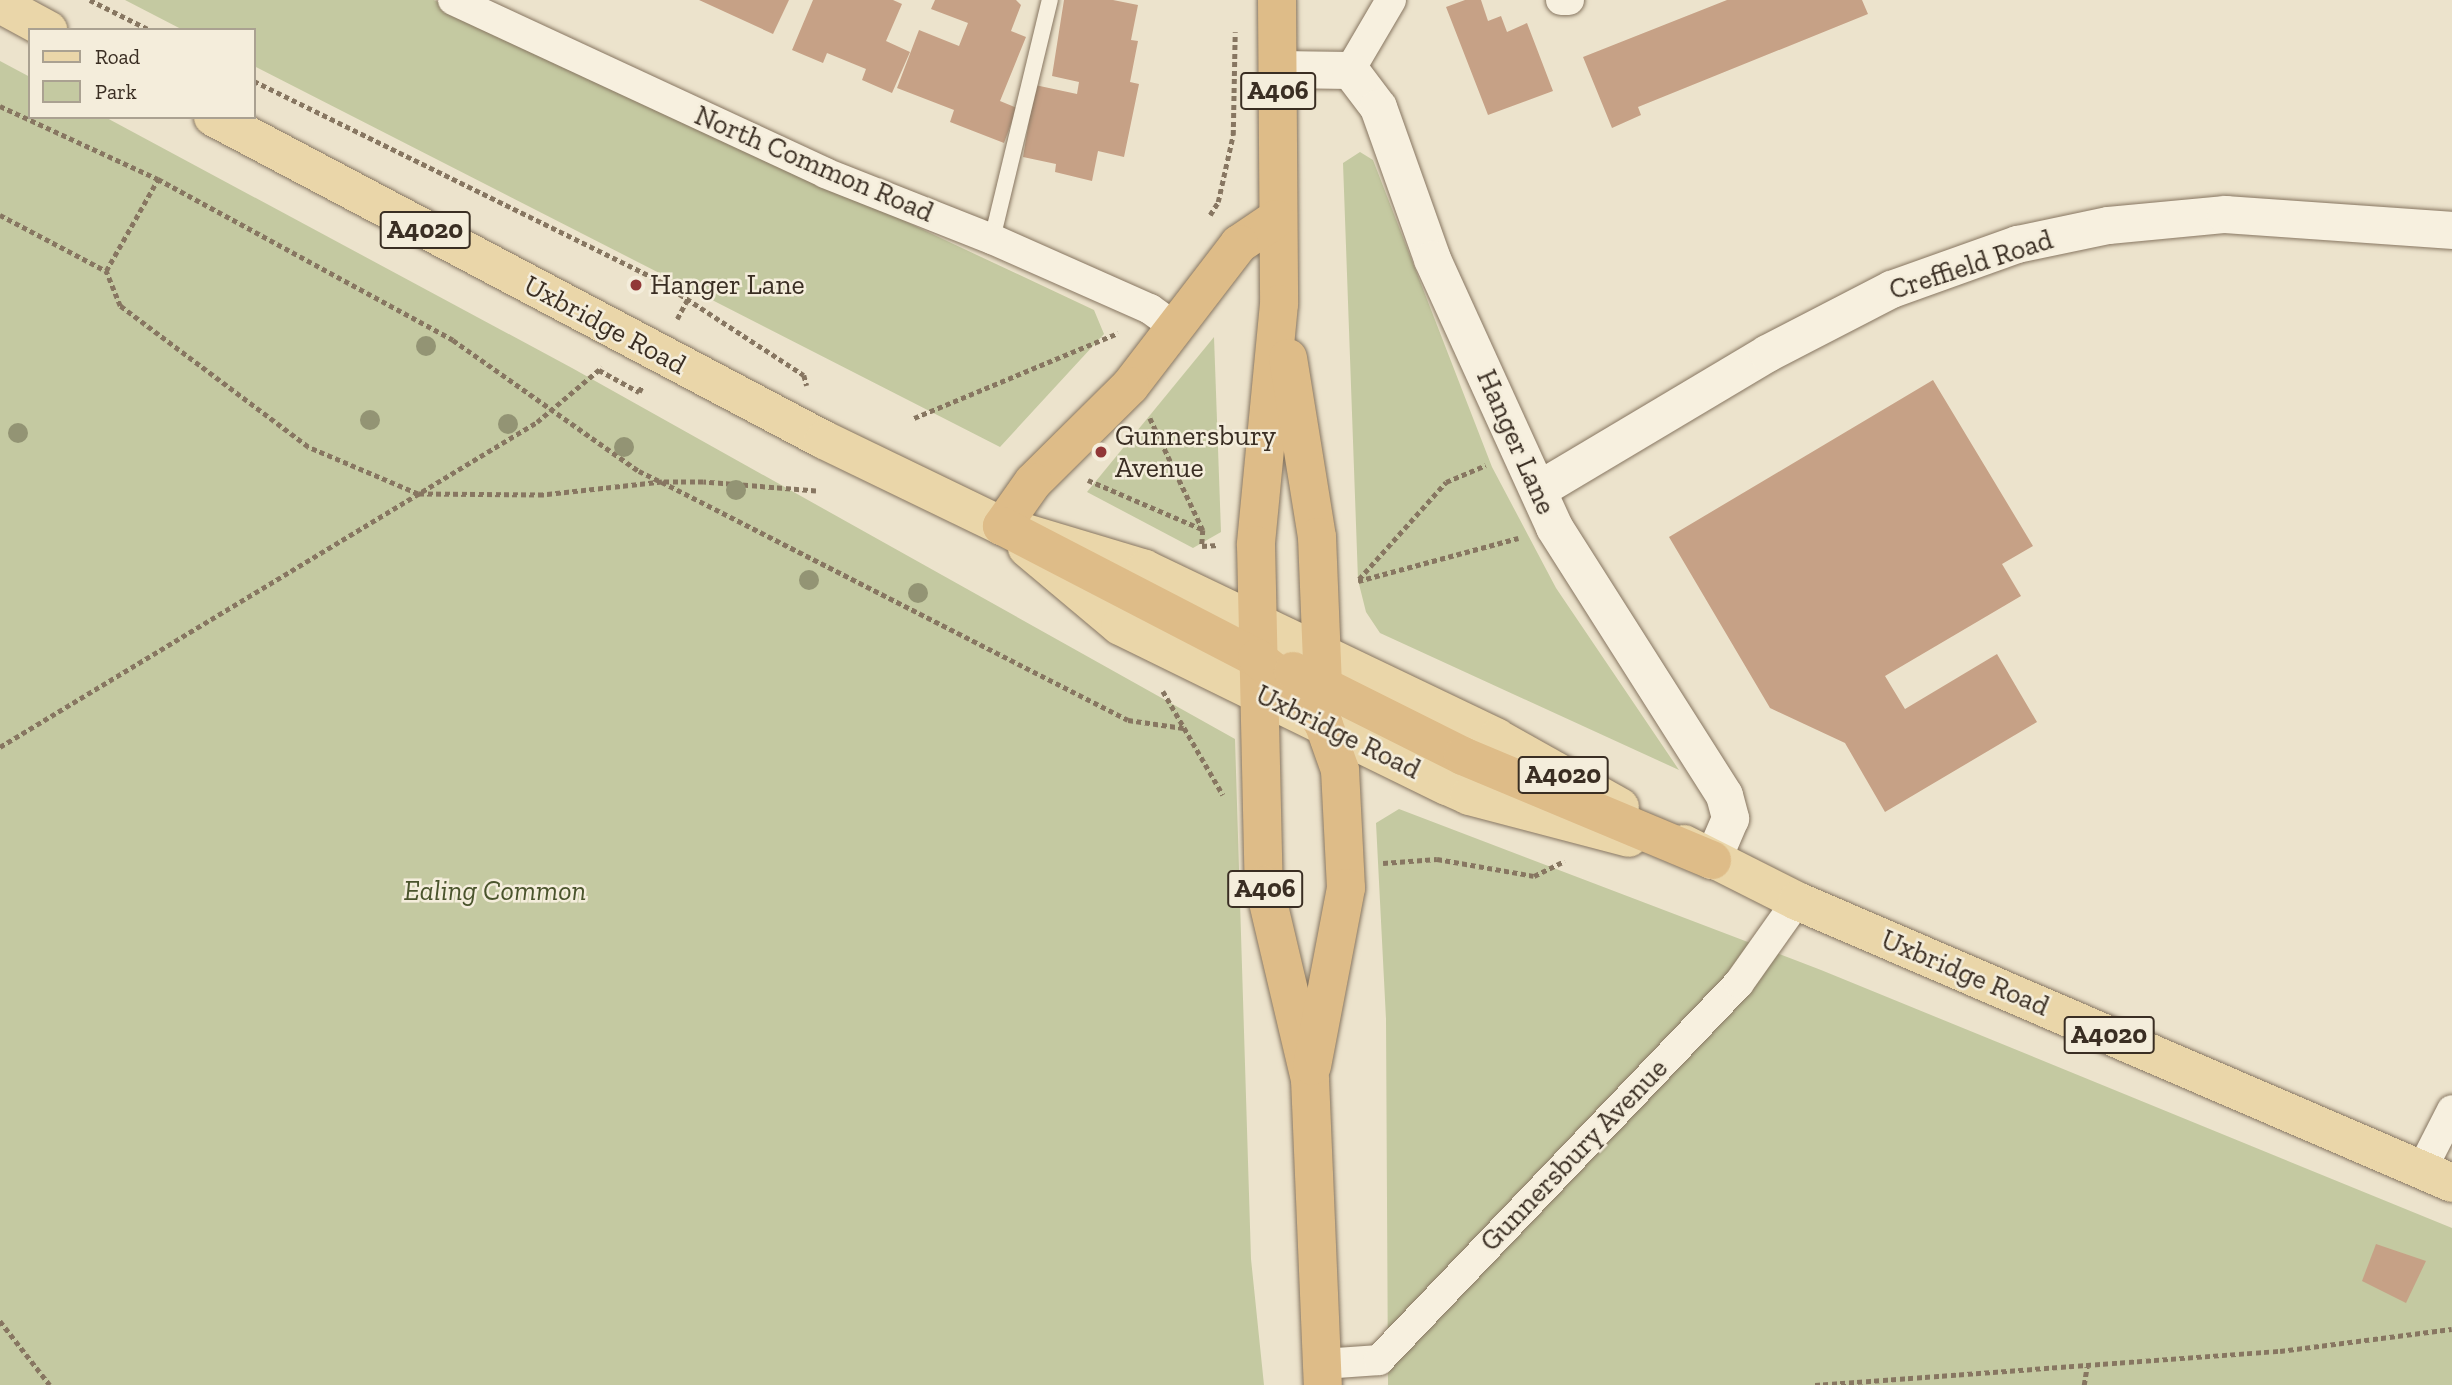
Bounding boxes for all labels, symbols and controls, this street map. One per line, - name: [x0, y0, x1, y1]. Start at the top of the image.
- legend: [28, 28, 256, 119]
- text: Road: [95, 44, 140, 69]
- road number: A406: [1240, 68, 1316, 114]
- text: Park: [95, 79, 137, 104]
- street label: North Common Road: [689, 98, 939, 230]
- road number: A4020: [380, 207, 471, 252]
- street label: Creffield Road: [1885, 223, 2057, 307]
- street label: Uxbridge Road: [518, 268, 692, 382]
- place label: Hanger Lane: [650, 268, 805, 302]
- marker: Hanger Lane: [628, 277, 644, 293]
- street label: Hanger Lane: [1469, 364, 1563, 520]
- place label: Gunnersbury Avenue: [1115, 419, 1276, 485]
- marker: Gunnersbury Avenue: [1093, 444, 1109, 460]
- street label: Uxbridge Road: [1250, 678, 1426, 786]
- road number: A4020: [1518, 752, 1608, 797]
- road number: A406: [1226, 866, 1304, 912]
- park label: Ealing Common: [404, 874, 586, 908]
- street label: Uxbridge Road: [1876, 923, 2054, 1023]
- road number: A4020: [2064, 1012, 2154, 1058]
- street label: Gunnersbury Avenue: [1473, 1051, 1675, 1259]

